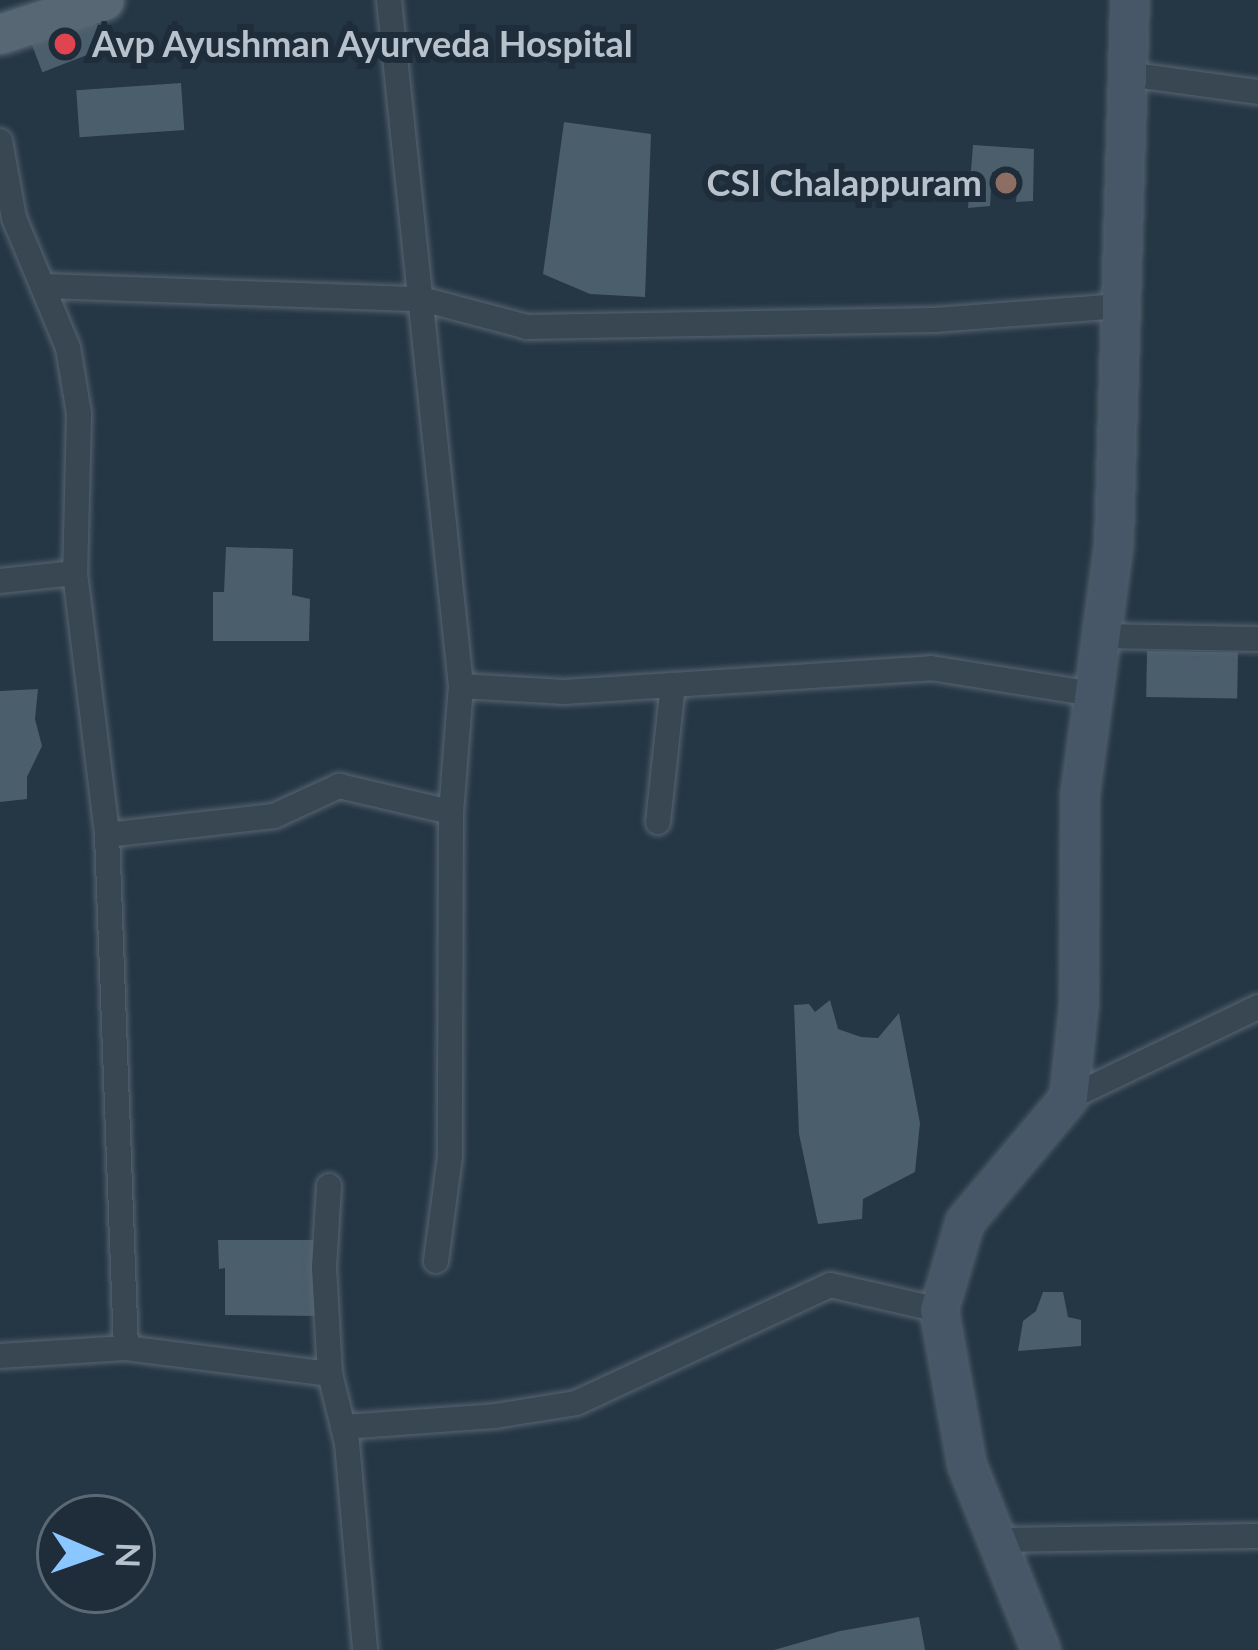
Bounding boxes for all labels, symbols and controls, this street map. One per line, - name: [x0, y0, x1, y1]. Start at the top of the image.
- place label: Avp Ayushman Ayurveda Hospital: [92, 22, 635, 66]
- marker: Avp Ayushman Ayurveda Hospital: [49, 28, 81, 60]
- place label: CSI Chalappuram: [707, 161, 982, 205]
- marker: CSI Chalappuram: [993, 170, 1019, 196]
- north arrow: [36, 1494, 156, 1614]
- text: N: [109, 1542, 149, 1569]

